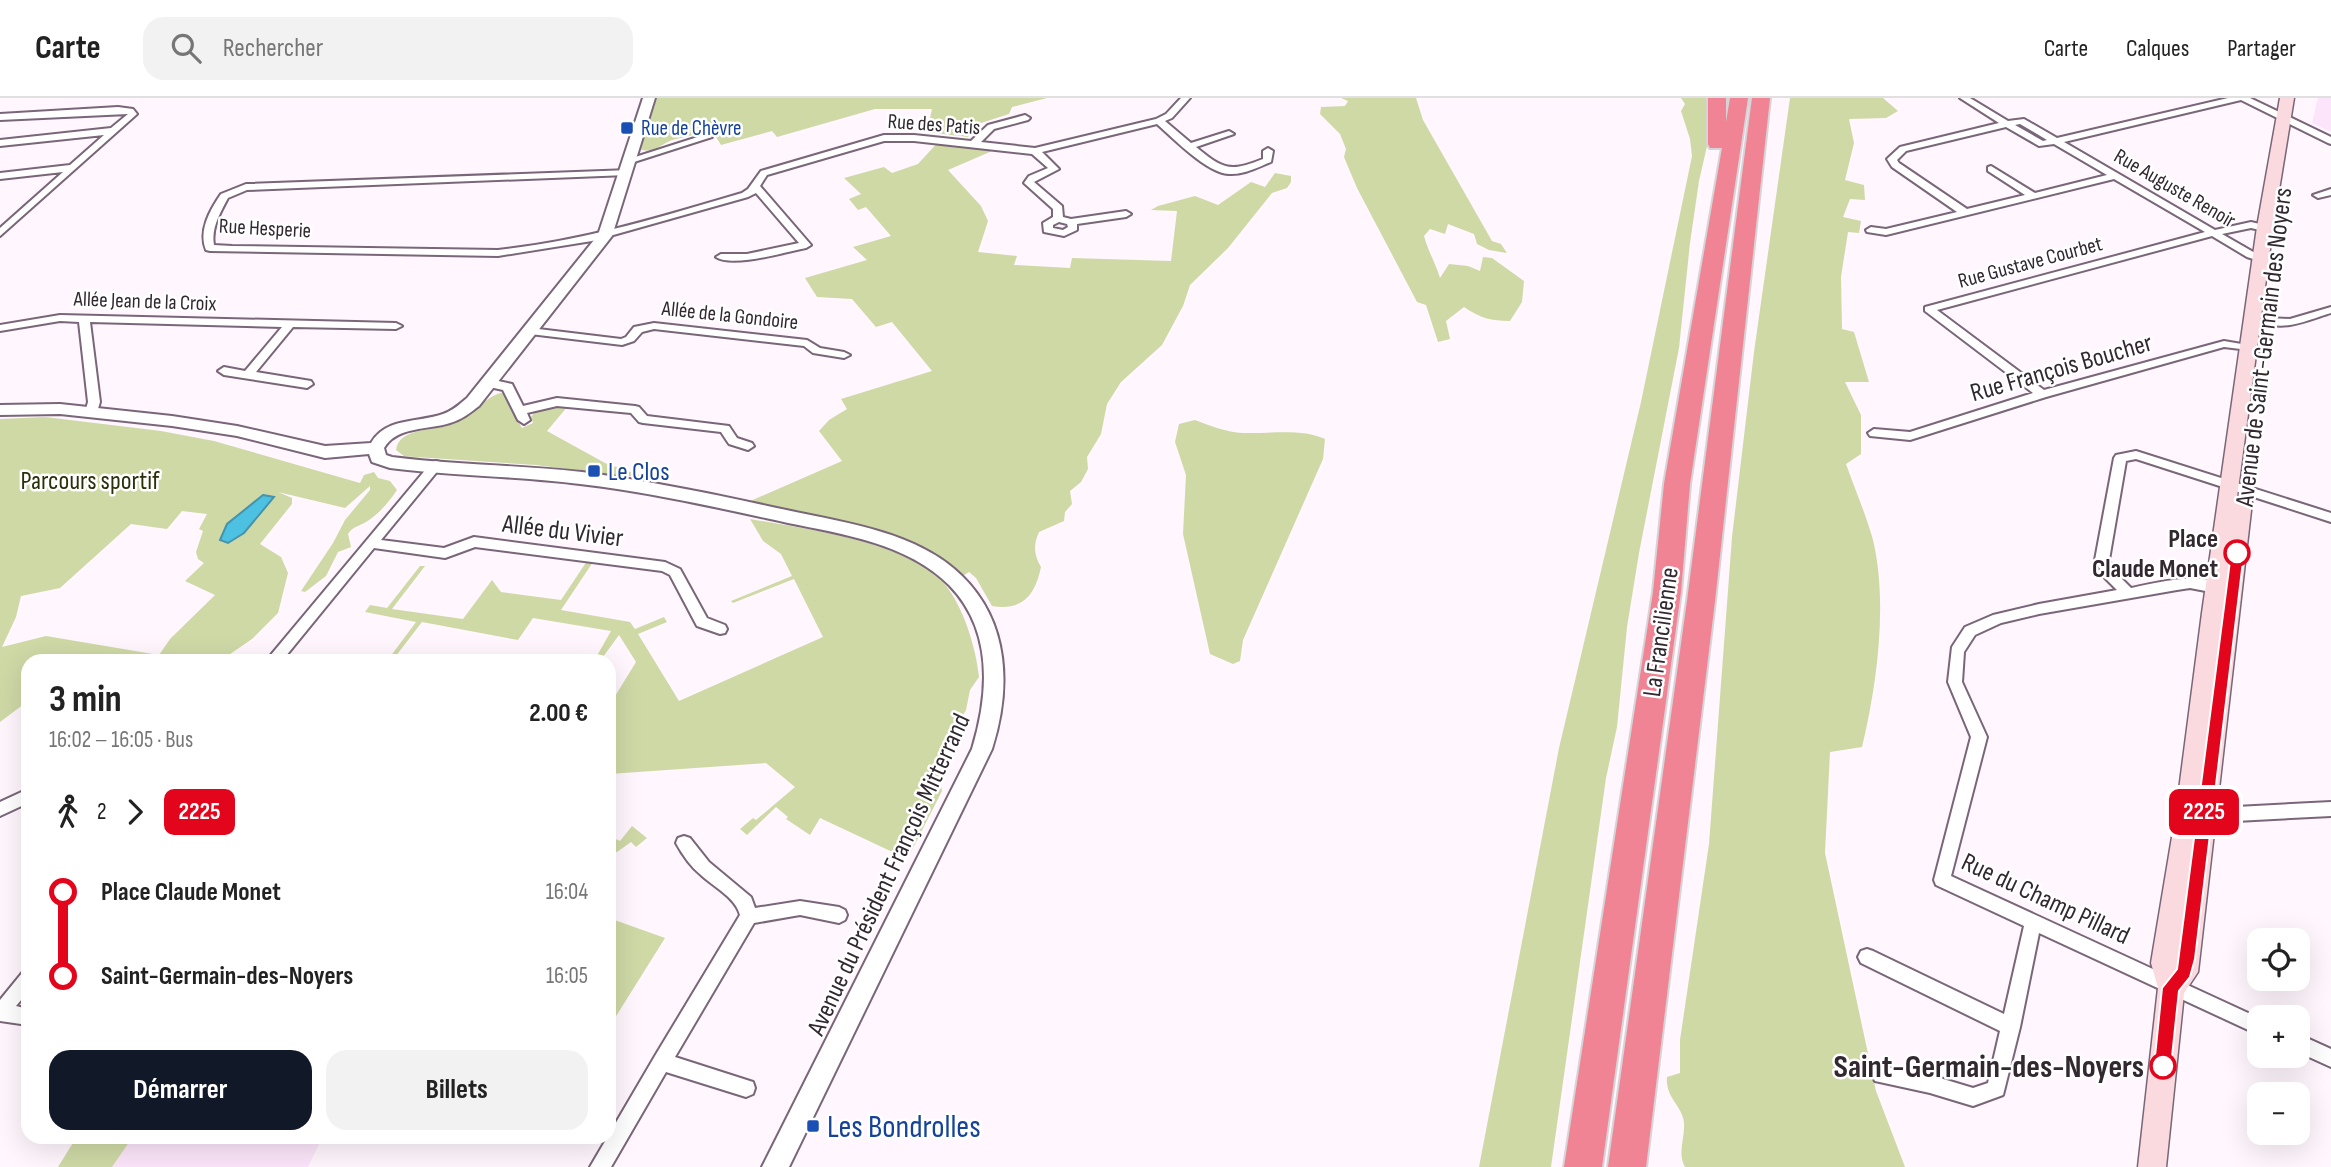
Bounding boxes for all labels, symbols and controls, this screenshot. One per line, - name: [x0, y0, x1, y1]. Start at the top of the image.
- search box: [143, 17, 633, 80]
- text: Carte: [35, 28, 101, 68]
- icon: search: [167, 29, 205, 67]
- text: Rechercher: [223, 33, 323, 64]
- text: Carte: [2044, 34, 2088, 63]
- text: Calques: [2126, 34, 2189, 63]
- text: Partager: [2227, 34, 2296, 63]
- street label: Rue des Patis: [887, 109, 981, 140]
- place label: Rue de Chèvre: [641, 116, 742, 141]
- marker: Rue de Chèvre: [619, 120, 635, 136]
- street label: Rue Auguste Renoir: [2109, 144, 2240, 233]
- street label: Avenue de Saint-Germain des Noyers: [2229, 186, 2299, 509]
- street label: Rue Hesperie: [218, 214, 312, 243]
- street label: Rue Gustave Courbet: [1955, 231, 2105, 294]
- street label: Allée Jean de la Croix: [72, 286, 217, 316]
- street label: Allée de la Gondoire: [660, 296, 799, 335]
- street label: Rue François Boucher: [1967, 328, 2156, 409]
- place label: Le Clos: [608, 457, 670, 488]
- marker: Le Clos: [586, 463, 602, 479]
- park label: Parcours sportif: [20, 466, 160, 497]
- street label: Allée du Vivier: [500, 509, 625, 554]
- place label: Place Claude Monet: [2092, 524, 2218, 585]
- marker: Place Claude Monet: [2224, 540, 2250, 566]
- street label: La Francilienne: [1637, 565, 1686, 699]
- text: 3 min: [49, 677, 122, 722]
- text: 2.00 €: [529, 698, 588, 729]
- street label: Avenue du Président François Mitterrand: [801, 709, 978, 1041]
- text: 16:02 – 16:05 · Bus: [49, 726, 193, 754]
- line badge: 2225: [2155, 789, 2253, 835]
- icon: walk: [49, 793, 87, 831]
- icon: forward: [116, 793, 154, 831]
- text: 2225: [178, 797, 221, 826]
- text: 2225: [2183, 797, 2225, 826]
- text: 2: [97, 798, 106, 826]
- street label: Rue du Champ Pillard: [1956, 847, 2134, 952]
- text: Place Claude Monet: [101, 877, 281, 908]
- text: 16:04: [546, 878, 588, 906]
- map controls: [2247, 928, 2310, 1145]
- button: locate: [2247, 928, 2310, 991]
- text: Saint-Germain-des-Noyers: [101, 961, 353, 992]
- text: 16:05: [546, 962, 588, 990]
- button: +: [2247, 1005, 2310, 1068]
- place label: Saint-Germain-des-Noyers: [1833, 1048, 2144, 1087]
- button: Démarrer: [49, 1050, 312, 1130]
- button: Billets: [326, 1050, 588, 1130]
- marker: Saint-Germain-des-Noyers: [2150, 1053, 2176, 1079]
- button: −: [2247, 1082, 2310, 1145]
- place label: Les Bondrolles: [827, 1108, 981, 1147]
- marker: Les Bondrolles: [805, 1118, 821, 1134]

